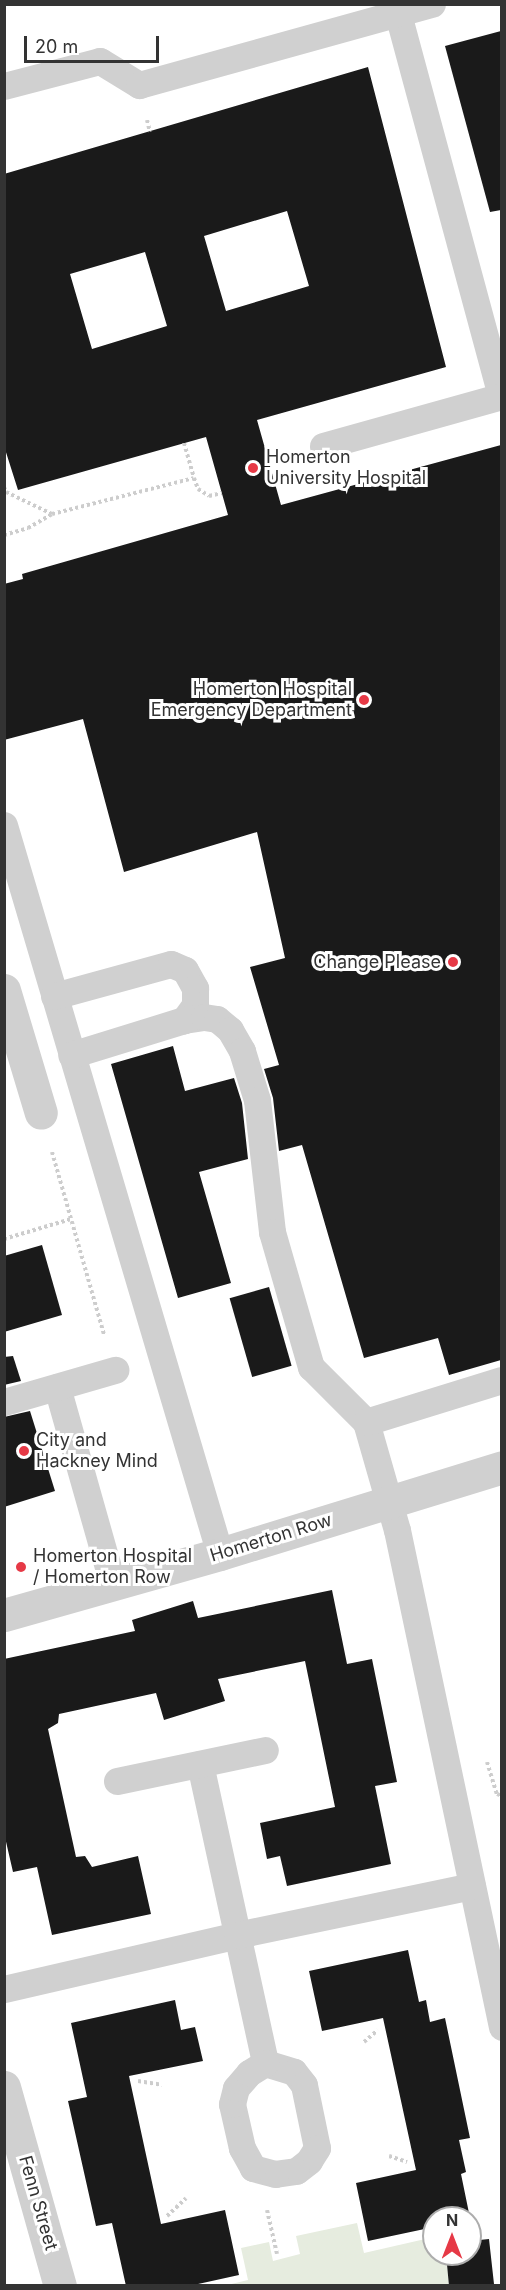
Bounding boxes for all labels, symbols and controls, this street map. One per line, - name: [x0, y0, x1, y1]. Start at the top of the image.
- scale bar: [27, 24, 162, 62]
- text: 20 m: [35, 36, 78, 57]
- place label: Homerton University Hospital: [266, 447, 426, 490]
- marker: Homerton University Hospital: [244, 459, 262, 477]
- place label: Homerton Hospital Emergency Department: [151, 679, 352, 722]
- marker: Homerton Hospital Emergency Department: [357, 693, 371, 707]
- place label: Change Please: [313, 951, 441, 973]
- marker: Change Please: [446, 955, 460, 969]
- place label: City and Hackney Mind: [36, 1430, 158, 1472]
- marker: City and Hackney Mind: [17, 1444, 31, 1458]
- street label: Homerton Row: [207, 1509, 335, 1567]
- place label: Homerton Hospital / Homerton Row: [33, 1546, 192, 1588]
- marker: Homerton Hospital / Homerton Row: [14, 1560, 28, 1574]
- street label: Fenn Street: [14, 2153, 62, 2253]
- north arrow: [422, 2206, 482, 2266]
- text: N: [446, 2210, 458, 2230]

